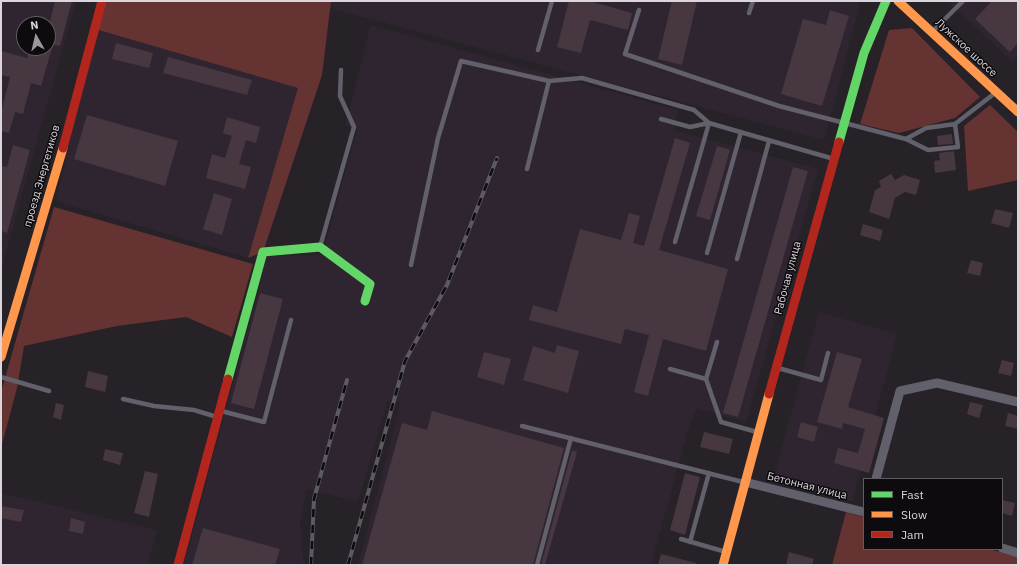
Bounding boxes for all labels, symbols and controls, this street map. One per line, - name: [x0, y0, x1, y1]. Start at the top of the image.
- north arrow: [16, 16, 56, 56]
- street label: Лужское шоссе: [932, 16, 1000, 80]
- text: N: [30, 18, 39, 33]
- street label: проезд Энергетиков: [21, 123, 63, 229]
- street label: Рабочая улица: [772, 240, 804, 316]
- street label: Бетонная улица: [766, 470, 848, 502]
- legend: [863, 478, 1003, 550]
- text: Fast: [901, 487, 924, 502]
- text: Slow: [901, 507, 927, 522]
- text: Jam: [901, 527, 924, 542]

